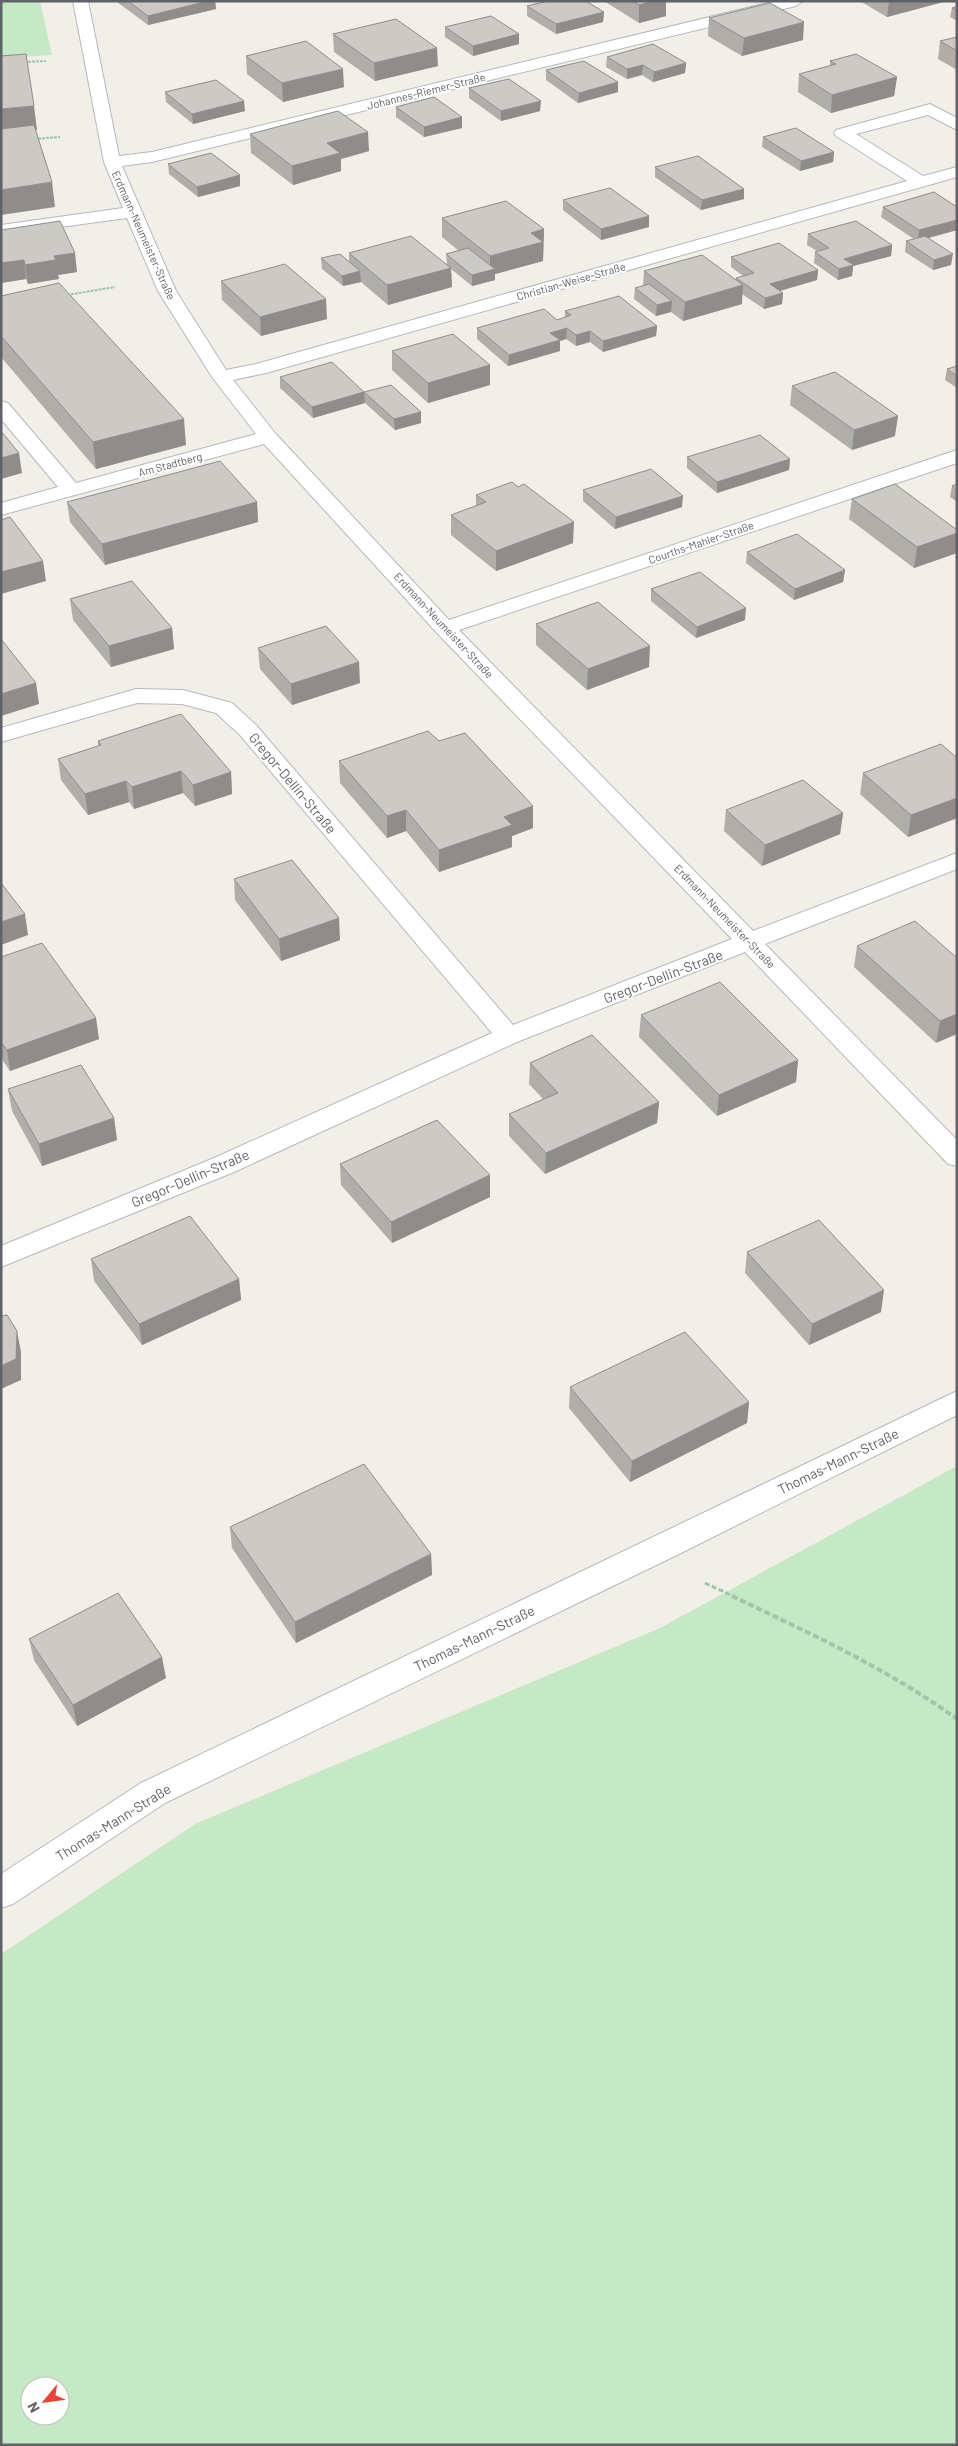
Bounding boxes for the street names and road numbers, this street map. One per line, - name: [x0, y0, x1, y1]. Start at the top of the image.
- street label: Johannes-Riemer-Straße: [365, 70, 487, 112]
- street label: Erdmann-Neumeister-Straße: [110, 169, 178, 302]
- street label: Christian-Weise-Straße: [515, 259, 627, 303]
- street label: Am Stadtberg: [137, 449, 203, 479]
- street label: Courths-Mahler-Straße: [647, 518, 755, 566]
- street label: Erdmann-Neumeister-Straße: [392, 570, 496, 681]
- street label: Gregor-Dellin-Straße: [246, 729, 340, 837]
- street label: Erdmann-Neumeister-Straße: [672, 861, 778, 971]
- street label: Gregor-Dellin-Straße: [601, 945, 725, 1007]
- street label: Gregor-Dellin-Straße: [128, 1145, 252, 1211]
- street label: Thomas-Mann-Straße: [775, 1424, 901, 1498]
- street label: Thomas-Mann-Straße: [411, 1601, 537, 1675]
- street label: Thomas-Mann-Straße: [52, 1780, 174, 1864]

